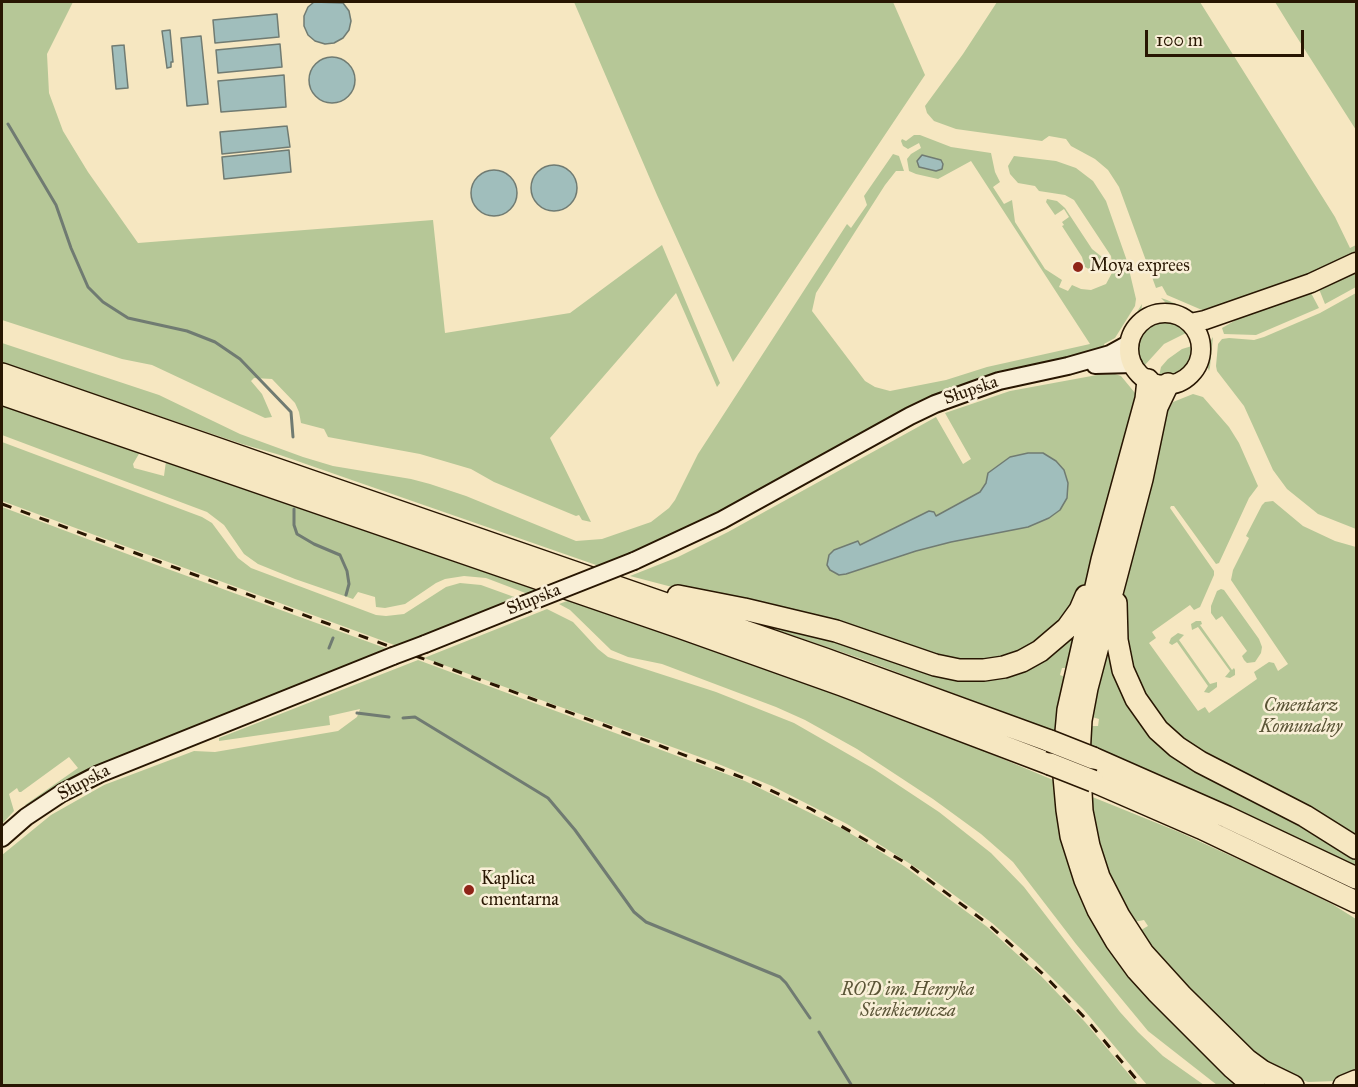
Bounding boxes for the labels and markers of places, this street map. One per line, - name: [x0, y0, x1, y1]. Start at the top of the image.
- place label: Moya exprees: [1090, 256, 1190, 278]
- marker: Moya exprees: [1071, 260, 1085, 274]
- place label: Kaplica cmentarna: [481, 869, 559, 912]
- marker: Kaplica cmentarna: [462, 883, 476, 897]

